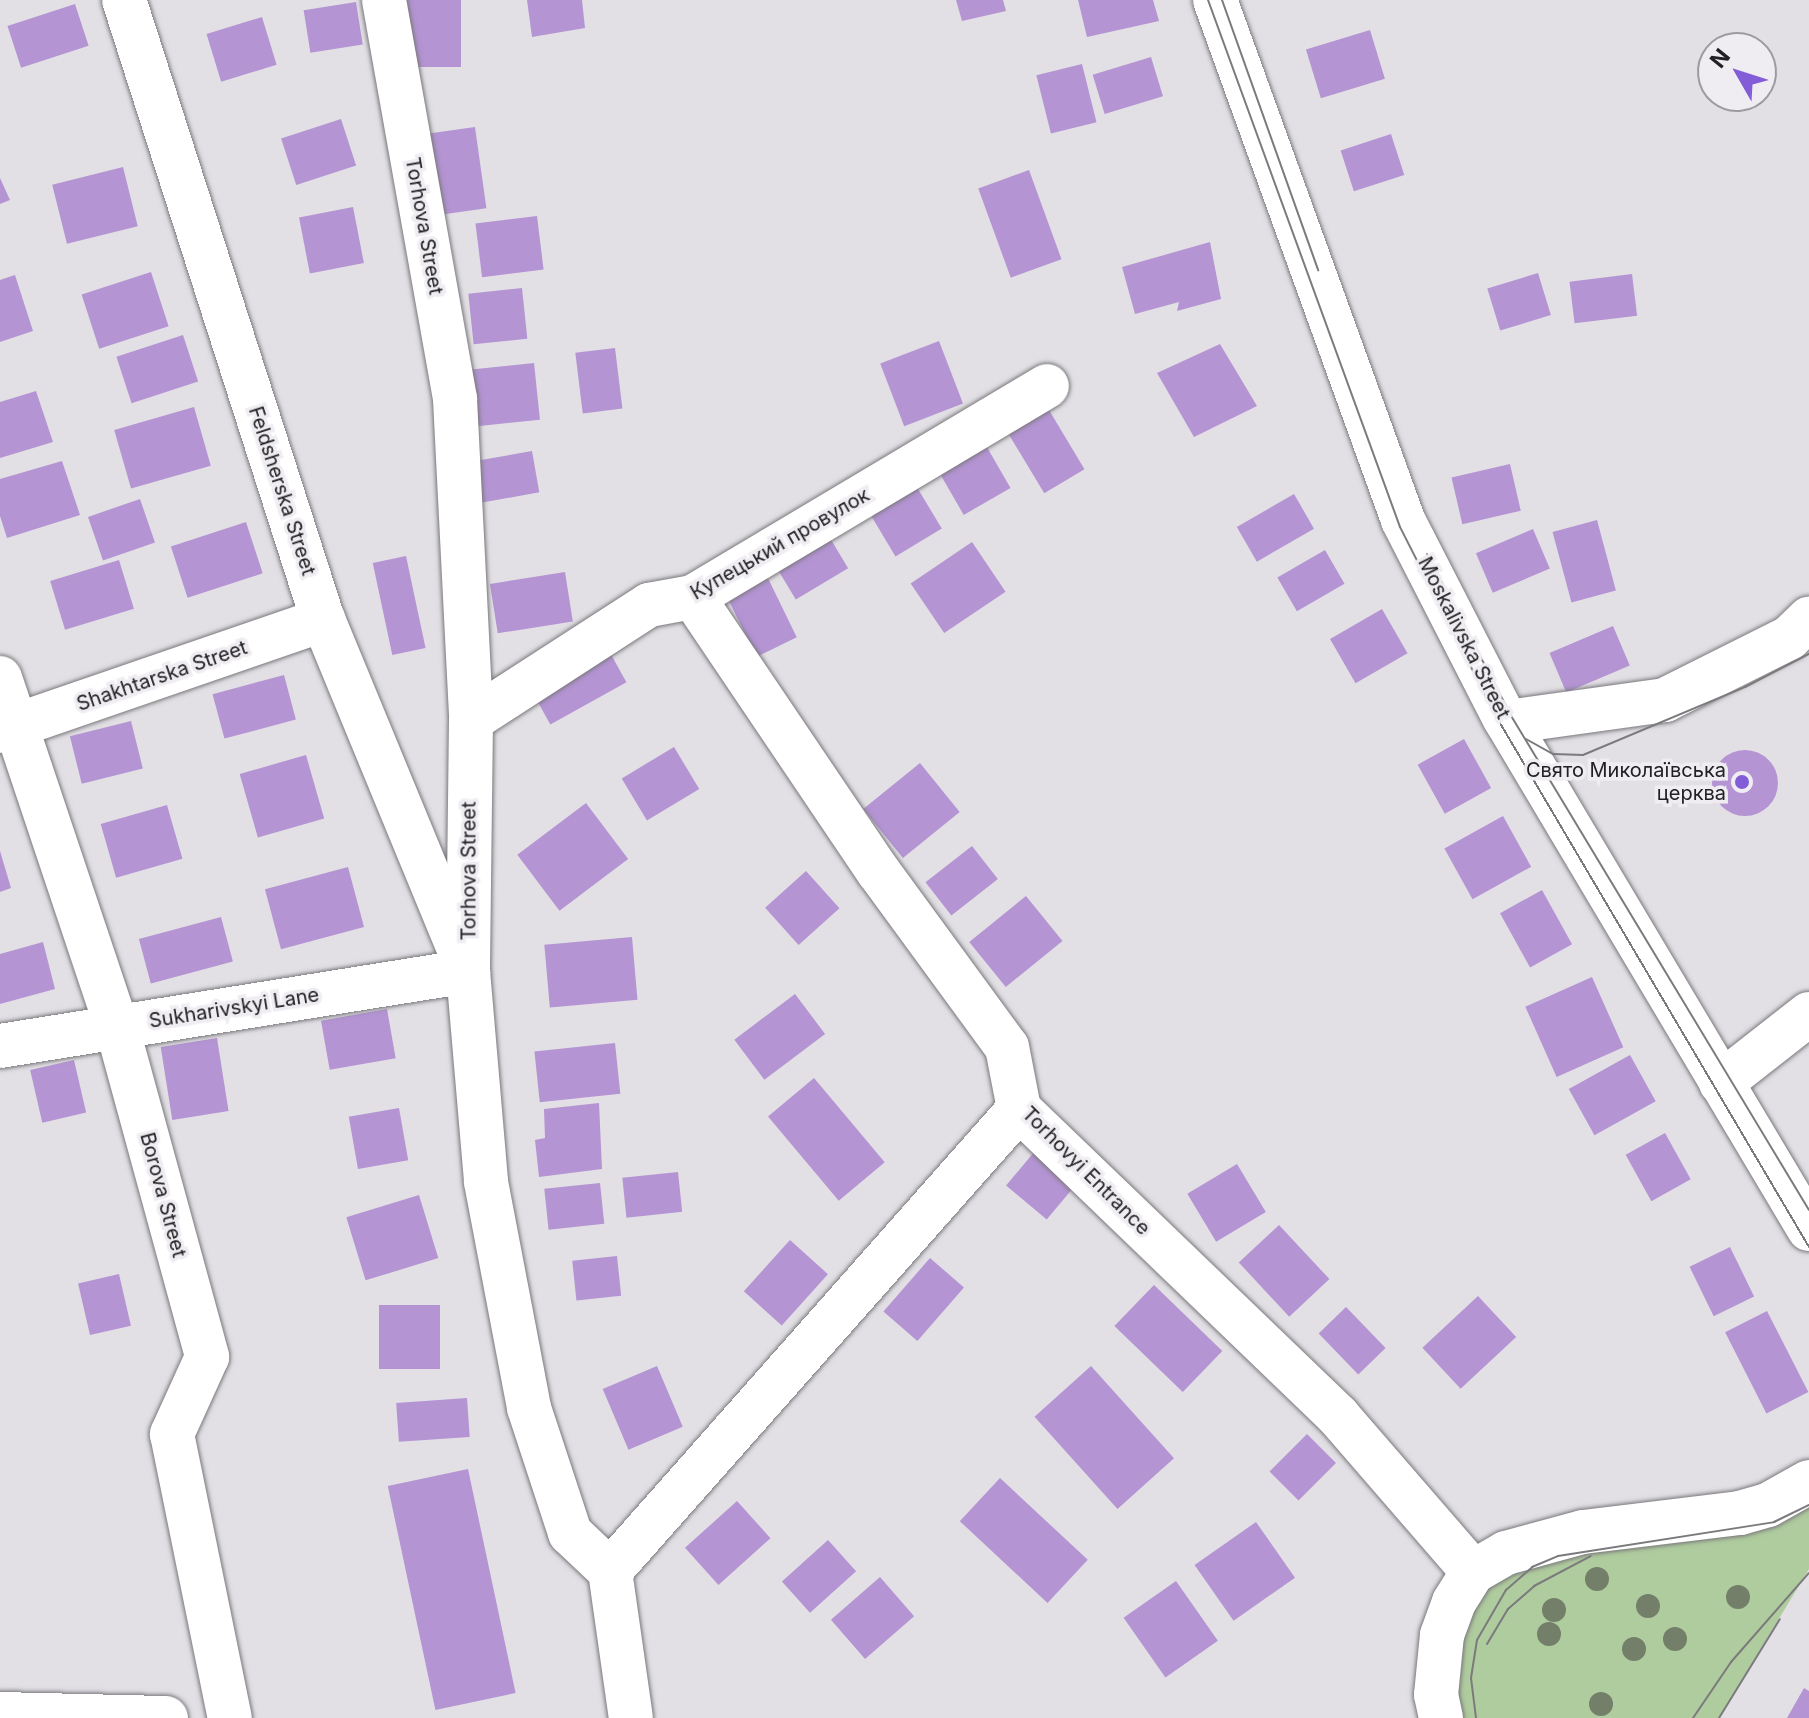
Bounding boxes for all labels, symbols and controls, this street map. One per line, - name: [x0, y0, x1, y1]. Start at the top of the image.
- north arrow: [1697, 32, 1777, 112]
- text: N: [1705, 43, 1735, 73]
- street label: Torhova Street: [400, 155, 448, 297]
- street label: Feldsherska Street: [243, 404, 321, 578]
- street label: Купецький провулок: [686, 483, 874, 605]
- street label: Moskalivska Street: [1413, 553, 1515, 723]
- street label: Shakhtarska Street: [74, 636, 250, 716]
- place label: Свято Миколаївська церква: [1526, 758, 1726, 805]
- marker: Свято Миколаївська церква: [1733, 773, 1751, 791]
- street label: Torhova Street: [457, 801, 481, 941]
- street label: Sukharivskyi Lane: [147, 983, 321, 1033]
- street label: Torhovyi Entrance: [1017, 1102, 1155, 1240]
- street label: Borova Street: [135, 1130, 191, 1260]

